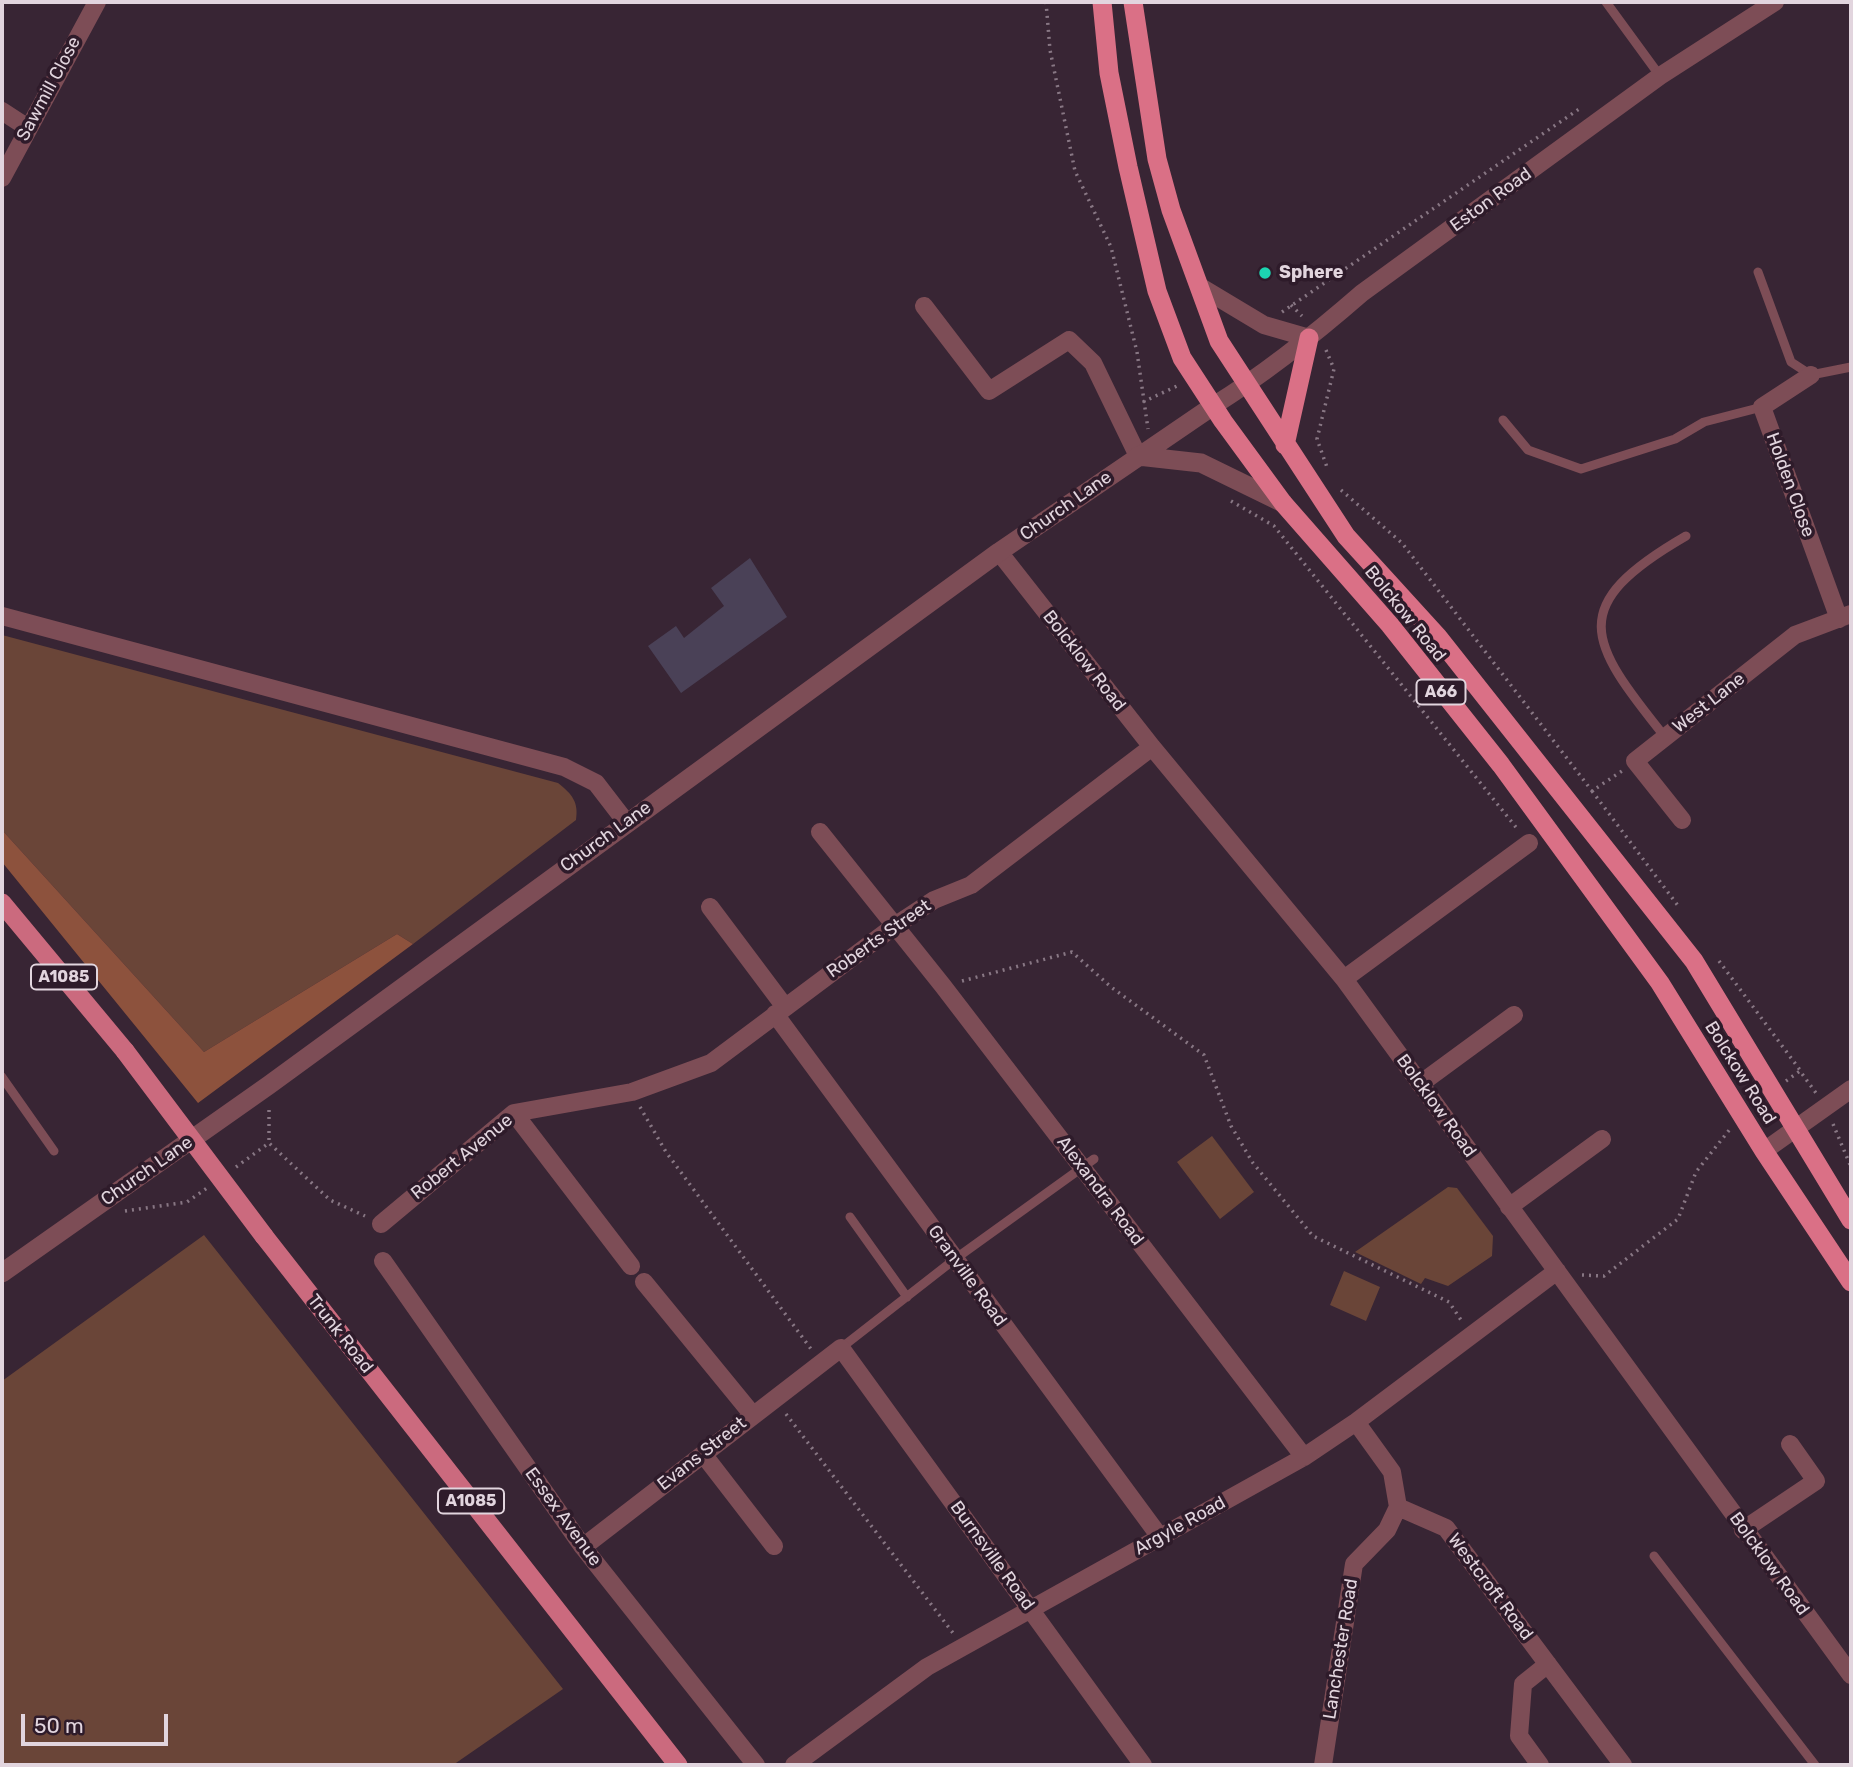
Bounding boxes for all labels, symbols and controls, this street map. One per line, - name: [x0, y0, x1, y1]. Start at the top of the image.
- street label: Sawmill Close: [12, 33, 86, 145]
- street label: Eston Road: [1446, 163, 1536, 237]
- place label: Sphere: [1279, 262, 1343, 284]
- marker: Sphere: [1257, 265, 1273, 281]
- street label: Holden Close: [1761, 430, 1819, 540]
- street label: Church Lane: [1016, 467, 1116, 545]
- street label: Bolckow Road: [1360, 562, 1450, 666]
- street label: Bolcklow Road: [1038, 606, 1130, 716]
- street label: West Lane: [1669, 668, 1749, 738]
- road number: A66: [1416, 680, 1466, 705]
- street label: Church Lane: [556, 797, 656, 877]
- street label: Roberts Street: [823, 895, 935, 983]
- road number: A1085: [31, 965, 97, 990]
- street label: Bolckow Road: [1700, 1018, 1780, 1128]
- street label: Bolcklow Road: [1391, 1050, 1481, 1162]
- street label: Robert Avenue: [407, 1110, 517, 1204]
- street label: Church Lane: [97, 1132, 197, 1210]
- street label: Alexandra Road: [1052, 1132, 1148, 1250]
- street label: Granville Road: [923, 1221, 1011, 1331]
- street label: Trunk Road: [303, 1290, 377, 1378]
- street label: Evans Street: [653, 1413, 751, 1495]
- street label: Essex Avenue: [520, 1464, 606, 1570]
- road number: A1085: [438, 1488, 504, 1513]
- street label: Argyle Road: [1131, 1492, 1229, 1560]
- street label: Burnsville Road: [945, 1497, 1039, 1615]
- street label: Bolcklow Road: [1724, 1508, 1814, 1620]
- street label: Westcroft Road: [1443, 1529, 1537, 1645]
- street label: Lanchester Road: [1319, 1577, 1363, 1721]
- scale bar: [24, 1700, 172, 1744]
- text: 50 m: [34, 1713, 84, 1738]

